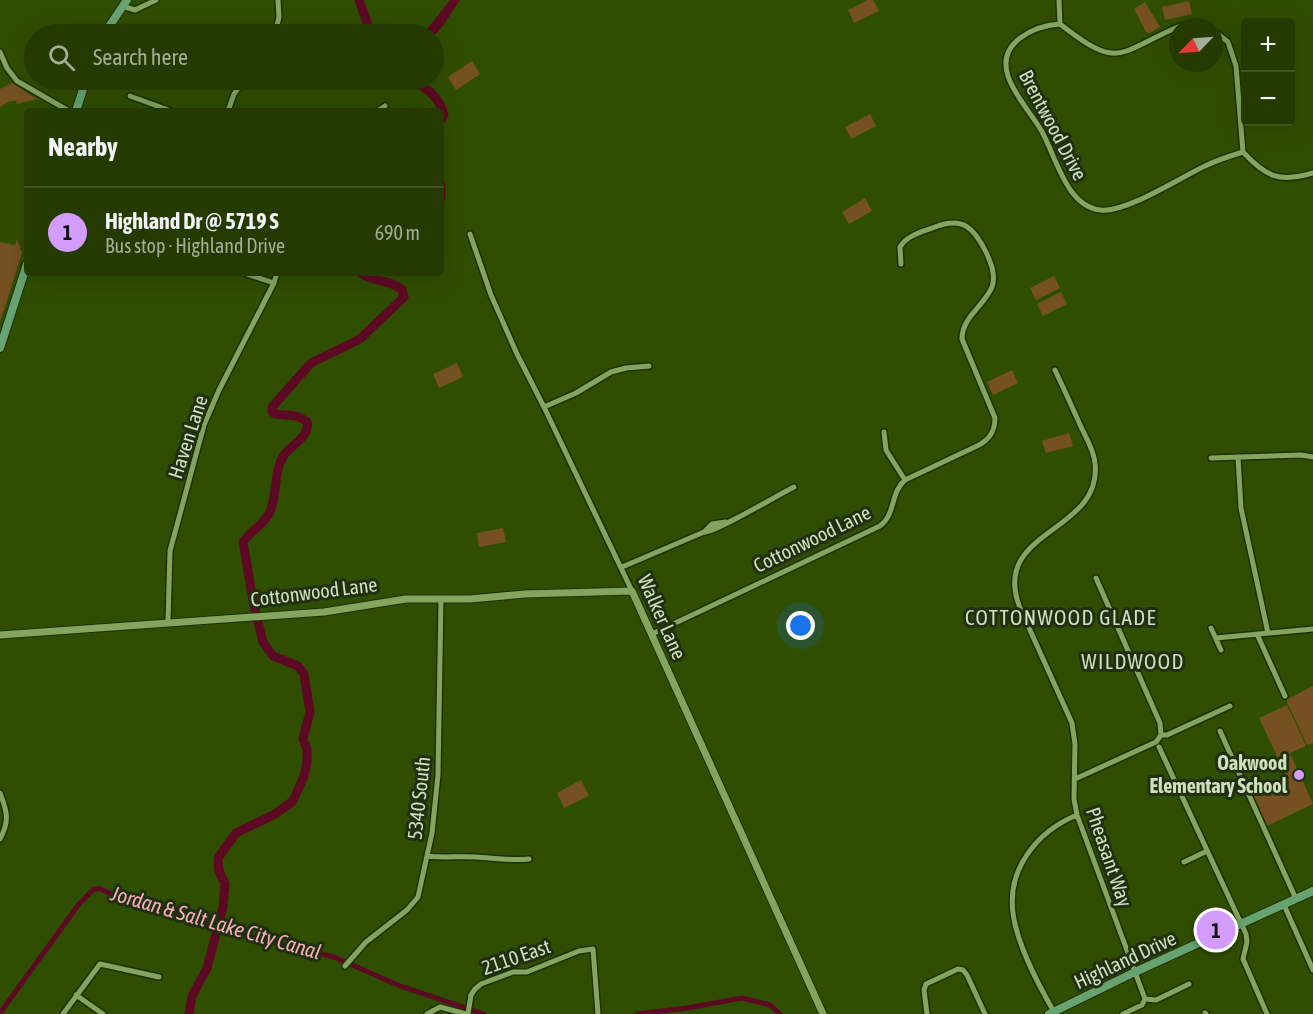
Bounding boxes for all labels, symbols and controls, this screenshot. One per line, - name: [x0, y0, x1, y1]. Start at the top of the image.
- north arrow: [1169, 18, 1223, 72]
- map controls: [1241, 18, 1295, 126]
- button: +: [1241, 18, 1295, 72]
- search box: [24, 24, 444, 90]
- icon: search: [45, 41, 78, 74]
- text: Search here: [93, 44, 188, 70]
- street label: Brentwood Drive: [1015, 66, 1092, 184]
- button: −: [1241, 72, 1295, 126]
- text: Nearby: [48, 132, 118, 162]
- text: Highland Dr @ 5719 S: [105, 208, 279, 234]
- text: 1: [63, 221, 72, 244]
- text: 690 m: [375, 221, 420, 244]
- text: Bus stop · Highland Drive: [105, 234, 285, 257]
- street label: Haven Lane: [163, 392, 212, 481]
- street label: Cottonwood Lane: [749, 500, 874, 577]
- street label: Walker Lane: [634, 571, 691, 663]
- street label: Cottonwood Lane: [249, 572, 379, 611]
- district label: COTTONWOOD GLADE: [965, 605, 1157, 629]
- your location: [786, 611, 815, 640]
- district label: WILDWOOD: [1081, 649, 1185, 673]
- place label: Oakwood Elementary School: [1150, 751, 1288, 797]
- street label: 5340 South: [403, 755, 434, 841]
- marker: Oakwood Elementary School: [1292, 768, 1306, 782]
- street label: Pheasant Way: [1082, 804, 1137, 910]
- water label: Jordan & Salt Lake City Canal: [107, 880, 324, 964]
- pin: 1: [1196, 908, 1236, 952]
- street label: Highland Drive: [1070, 926, 1179, 993]
- street label: 2110 East: [479, 934, 553, 979]

